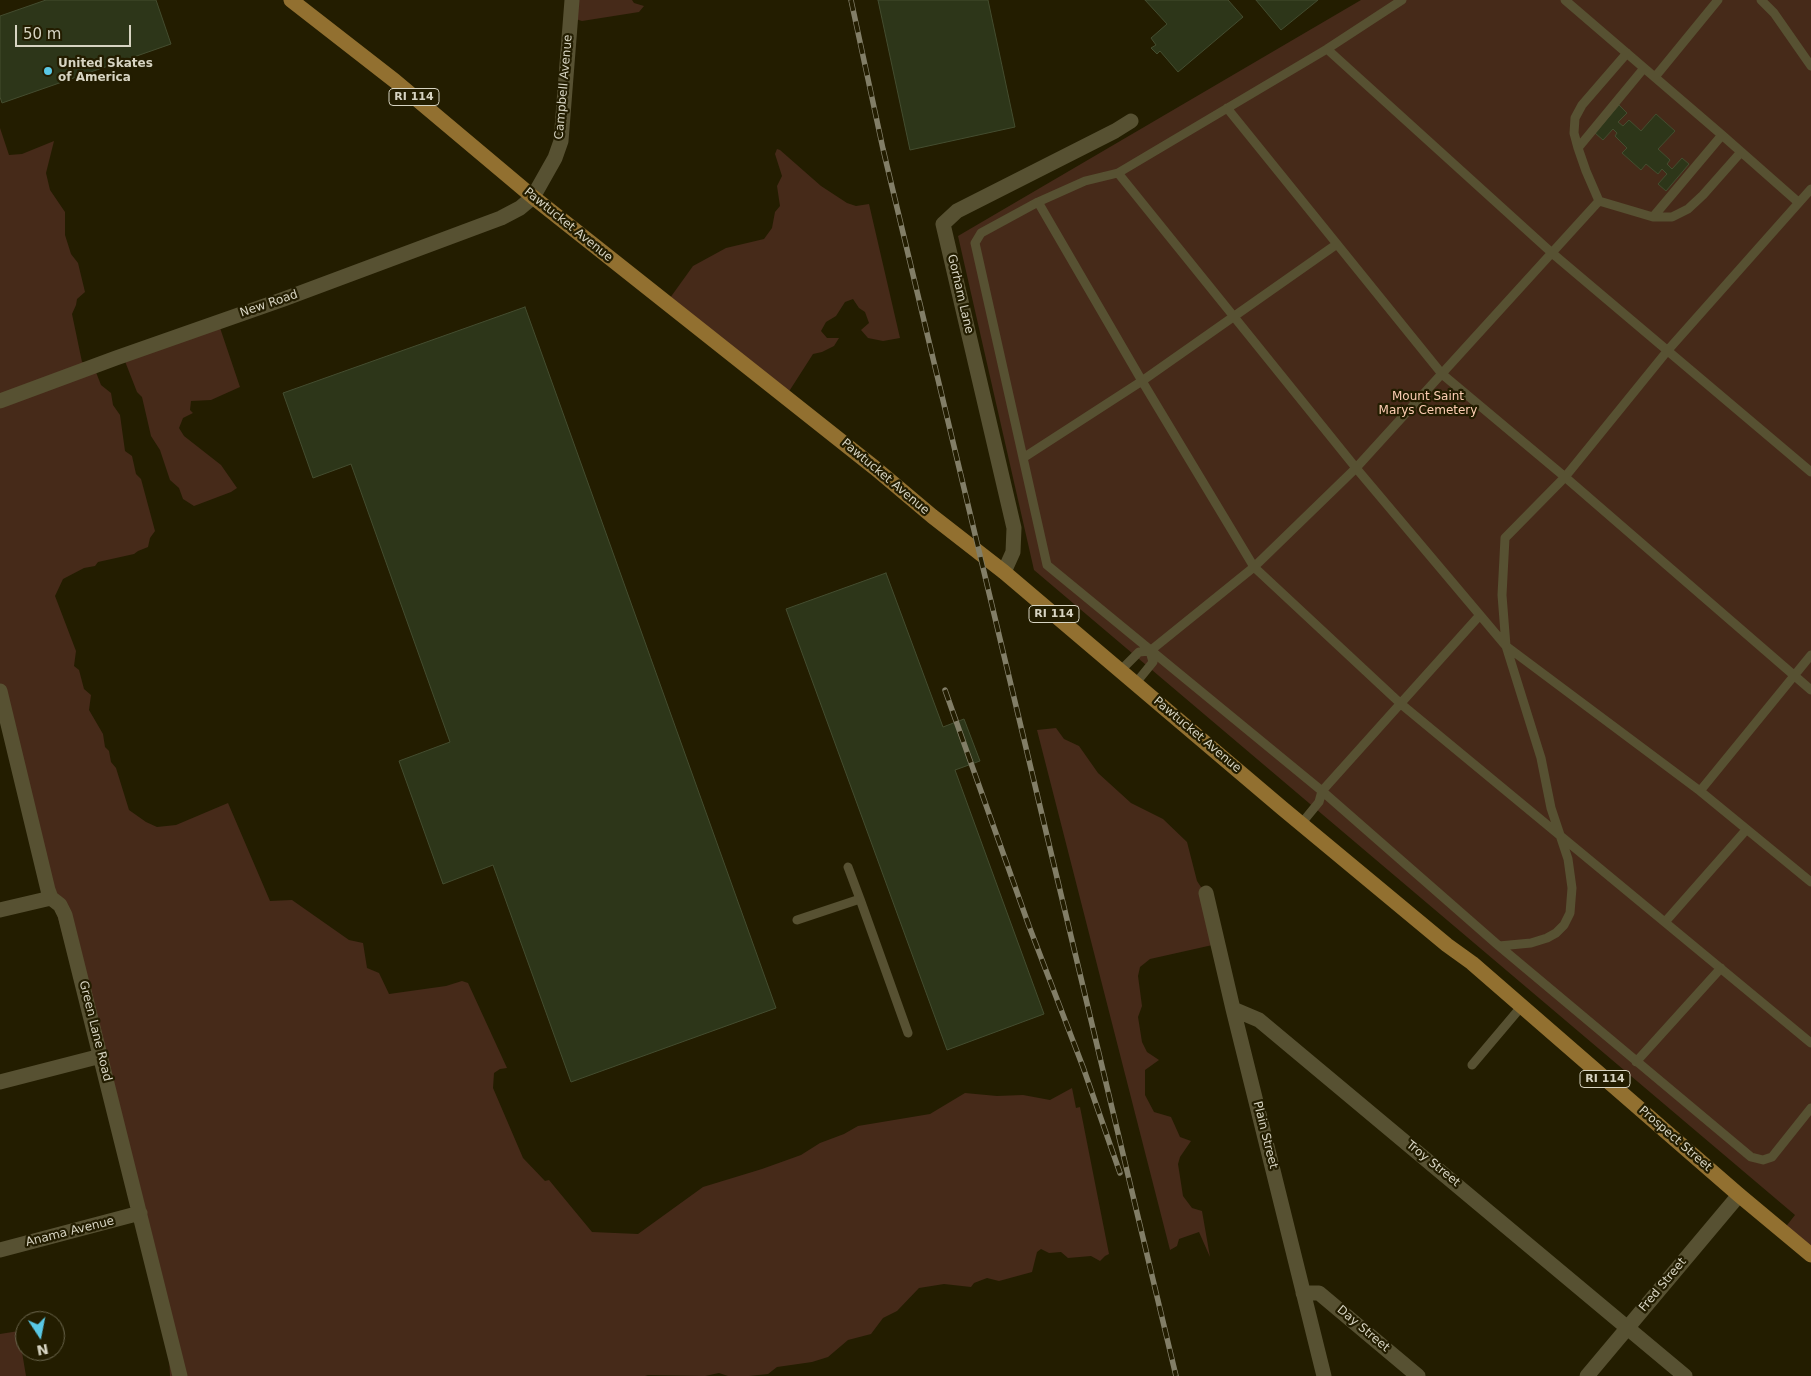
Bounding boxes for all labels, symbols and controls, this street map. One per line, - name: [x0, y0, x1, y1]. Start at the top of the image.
- scale bar: [18, 15, 134, 47]
- text: 50 m: [23, 25, 61, 43]
- street label: Campbell Avenue: [552, 34, 576, 140]
- place label: United Skates of America: [58, 57, 153, 85]
- marker: United Skates of America: [42, 65, 54, 77]
- road number: RI 114: [389, 88, 439, 105]
- street label: Pawtucket Avenue: [521, 185, 615, 265]
- street label: Gorham Lane: [944, 253, 976, 335]
- street label: New Road: [238, 287, 300, 321]
- park label: Mount Saint Marys Cemetery: [1379, 390, 1477, 418]
- street label: Pawtucket Avenue: [838, 436, 932, 518]
- road number: RI 114: [1029, 606, 1079, 622]
- street label: Pawtucket Avenue: [1150, 694, 1244, 776]
- street label: Green Lane Road: [76, 979, 114, 1083]
- road number: RI 114: [1580, 1070, 1630, 1088]
- street label: Plain Street: [1250, 1100, 1280, 1170]
- street label: Prospect Street: [1636, 1103, 1714, 1175]
- street label: Troy Street: [1403, 1138, 1463, 1190]
- street label: Anama Avenue: [24, 1214, 116, 1250]
- street label: Fred Street: [1636, 1255, 1690, 1315]
- street label: Day Street: [1334, 1303, 1392, 1355]
- north arrow: [15, 1311, 65, 1361]
- text: N: [35, 1341, 50, 1359]

